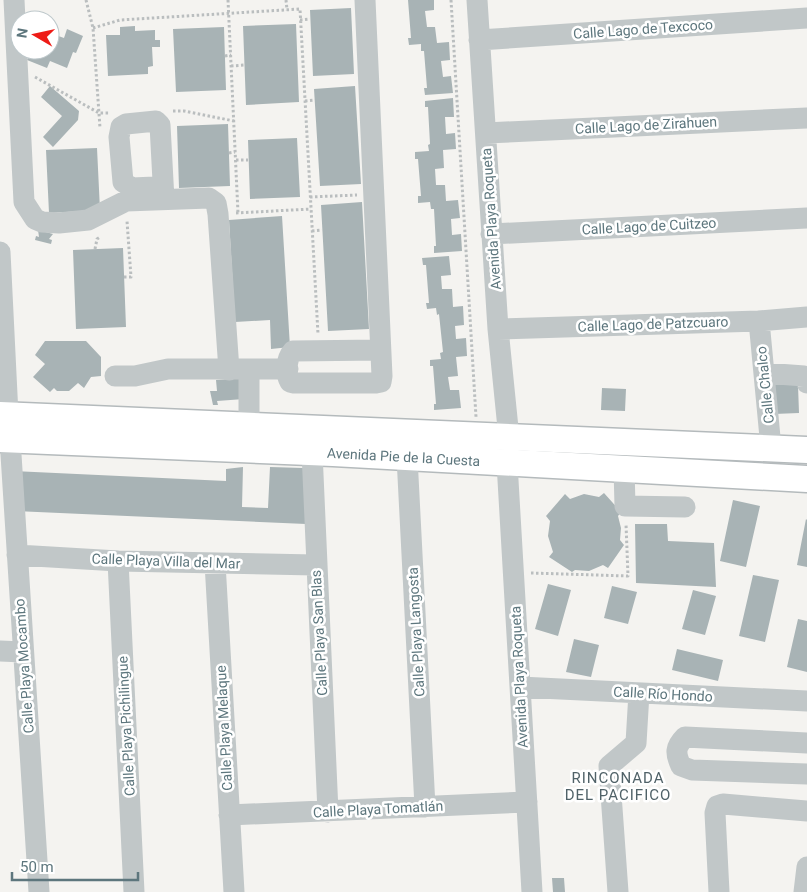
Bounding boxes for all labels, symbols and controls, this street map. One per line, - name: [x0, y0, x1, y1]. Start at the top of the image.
- north arrow: [10, 10, 60, 60]
- street label: Calle Lago de Texcoco: [573, 16, 713, 42]
- text: N: [13, 27, 31, 39]
- street label: Calle Lago de Zirahuen: [575, 113, 717, 137]
- street label: Avenida Playa Roqueta: [478, 147, 504, 291]
- street label: Calle Lago de Cuitzeo: [581, 214, 717, 238]
- street label: Calle Lago de Patzcuaro: [577, 313, 729, 335]
- street label: Calle Chalco: [753, 346, 777, 424]
- street label: Avenida Pie de la Cuesta: [327, 445, 481, 469]
- street label: Calle Playa Villa del Mar: [91, 550, 241, 572]
- street label: Calle Playa Langosta: [405, 567, 427, 697]
- street label: Calle Playa San Blas: [308, 570, 330, 696]
- street label: Calle Playa Mocambo: [11, 598, 37, 734]
- street label: Avenida Playa Roqueta: [507, 606, 531, 748]
- street label: Calle Playa Pichilingue: [114, 656, 138, 796]
- street label: Calle Playa Melaque: [213, 665, 235, 791]
- street label: Calle Río Hondo: [613, 683, 713, 705]
- district label: RINCONADA DEL PACIFICO: [565, 769, 671, 804]
- street label: Calle Playa Tomatlán: [312, 798, 444, 820]
- scale bar: [12, 850, 139, 882]
- text: 50 m: [20, 858, 54, 876]

